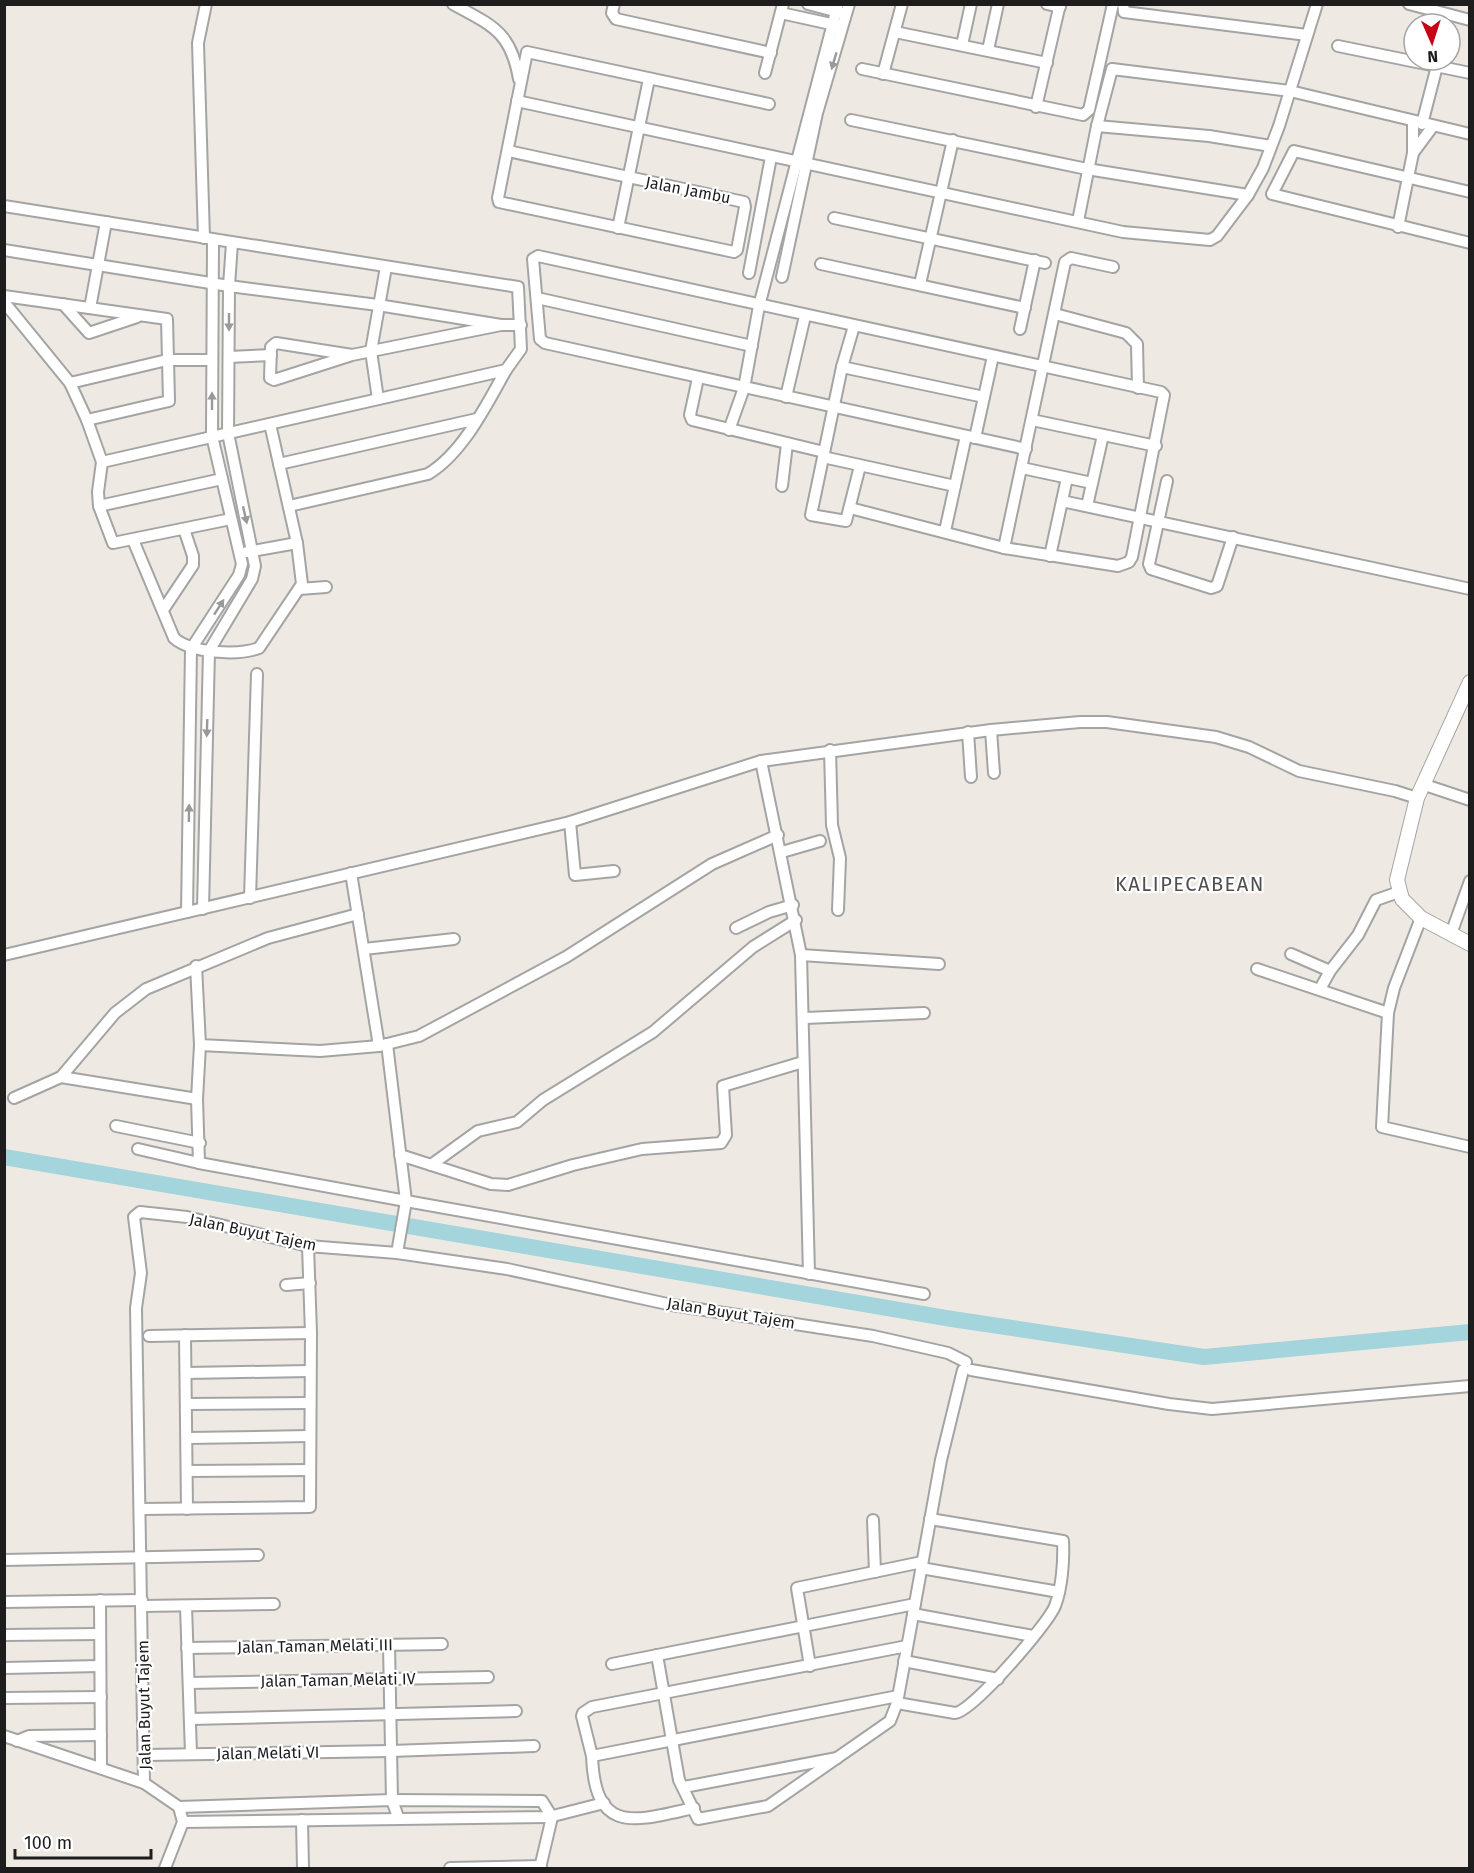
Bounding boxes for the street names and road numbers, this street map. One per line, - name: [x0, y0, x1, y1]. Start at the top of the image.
- street label: Jalan Jambu: [644, 172, 732, 208]
- street label: Jalan Buyut Tajem: [188, 1209, 318, 1255]
- street label: Jalan Buyut Tajem: [666, 1293, 796, 1333]
- street label: Jalan Taman Melati III: [237, 1635, 393, 1657]
- street label: Jalan Buyut Tajem: [133, 1640, 155, 1770]
- street label: Jalan Taman Melati IV: [260, 1669, 416, 1691]
- street label: Jalan Melati VI: [216, 1743, 320, 1763]

